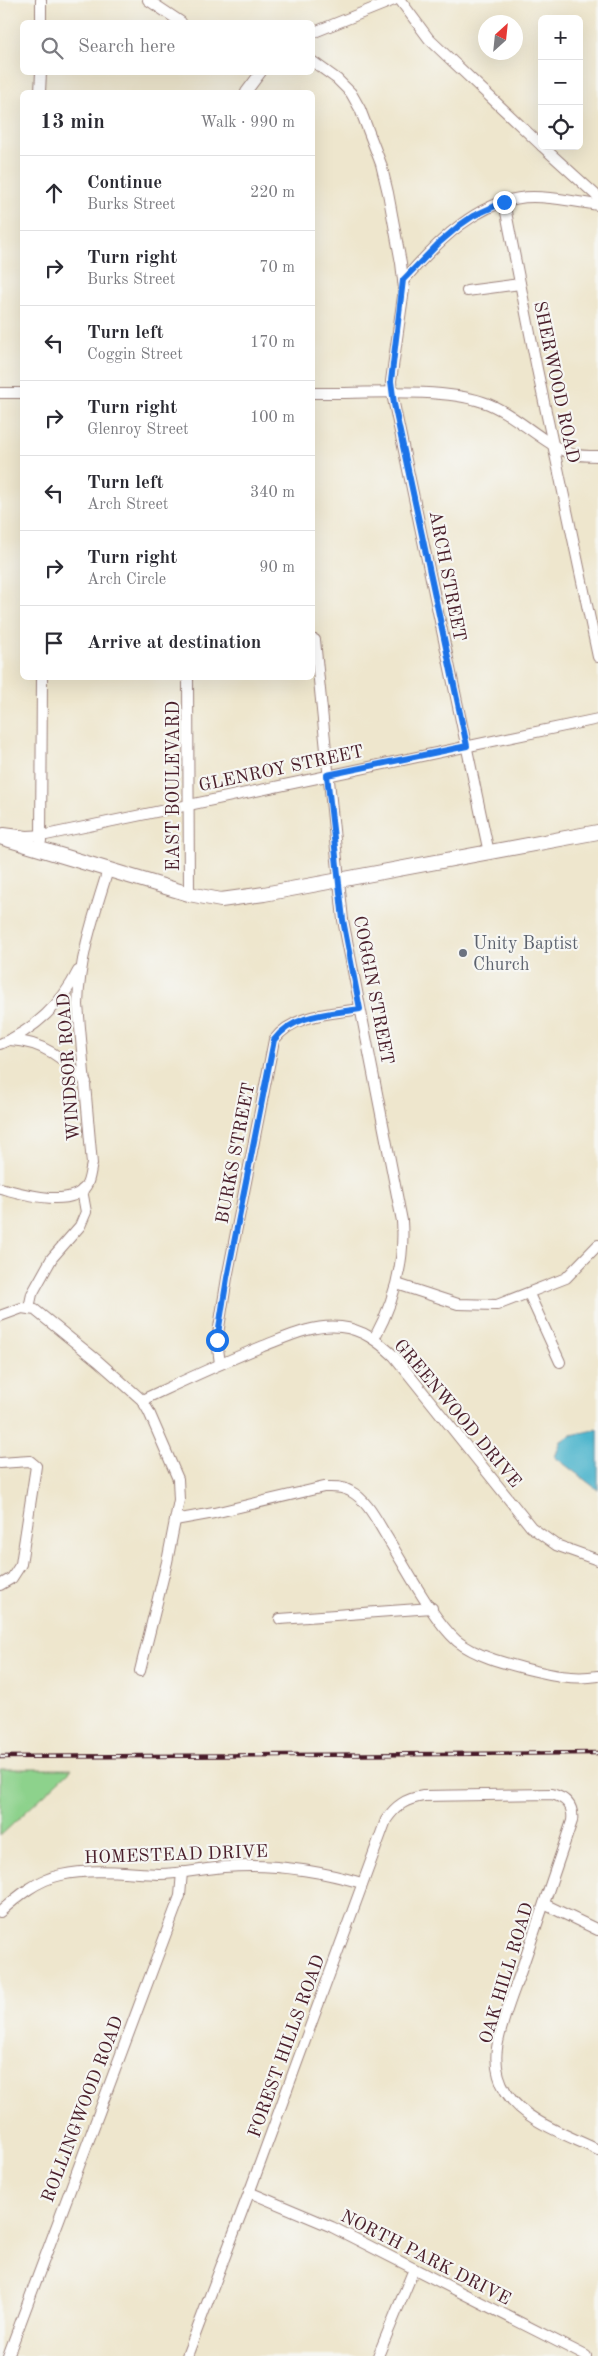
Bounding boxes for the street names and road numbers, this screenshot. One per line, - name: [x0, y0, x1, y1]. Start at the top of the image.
- street label: SHERWOOD ROAD: [530, 300, 582, 465]
- street label: ARCH STREET: [426, 509, 468, 643]
- street label: EAST BOULEVARD: [165, 701, 183, 871]
- street label: GLENROY STREET: [197, 743, 365, 795]
- street label: COGGIN STREET: [350, 914, 396, 1066]
- street label: WINDSOR ROAD: [55, 992, 83, 1141]
- street label: BURKS STREET: [213, 1081, 258, 1225]
- street label: GREENWOOD DRIVE: [390, 1336, 524, 1491]
- street label: HOMESTEAD DRIVE: [84, 1843, 268, 1867]
- street label: OAK HILL ROAD: [477, 1901, 537, 2046]
- street label: FOREST HILLS ROAD: [245, 1953, 328, 2140]
- street label: ROLLINGWOOD ROAD: [39, 2014, 127, 2205]
- street label: NORTH PARK DRIVE: [338, 2207, 513, 2309]

